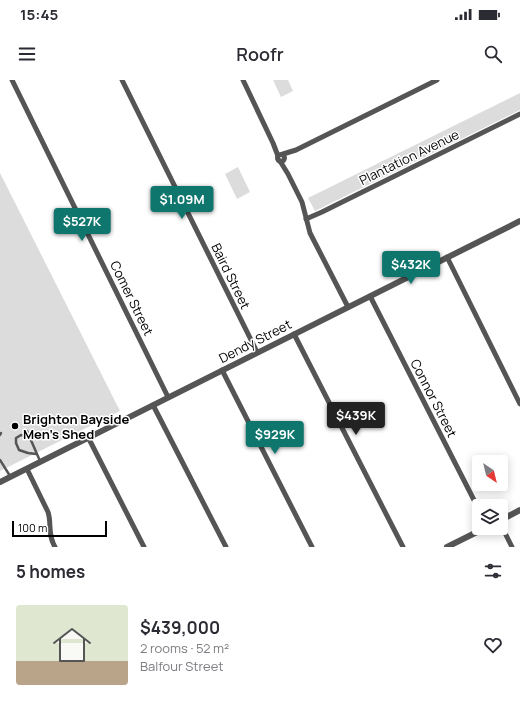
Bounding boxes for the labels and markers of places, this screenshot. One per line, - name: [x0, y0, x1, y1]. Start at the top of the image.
- pin: $1.09M: [149, 186, 215, 220]
- pin: $527K: [54, 208, 110, 242]
- pin: $432K: [383, 251, 439, 285]
- pin: $439K: [328, 402, 384, 436]
- place label: Brighton Bayside Men's Shed: [23, 410, 129, 443]
- marker: Brighton Bayside Men's Shed: [10, 421, 20, 431]
- pin: $929K: [247, 421, 303, 455]

